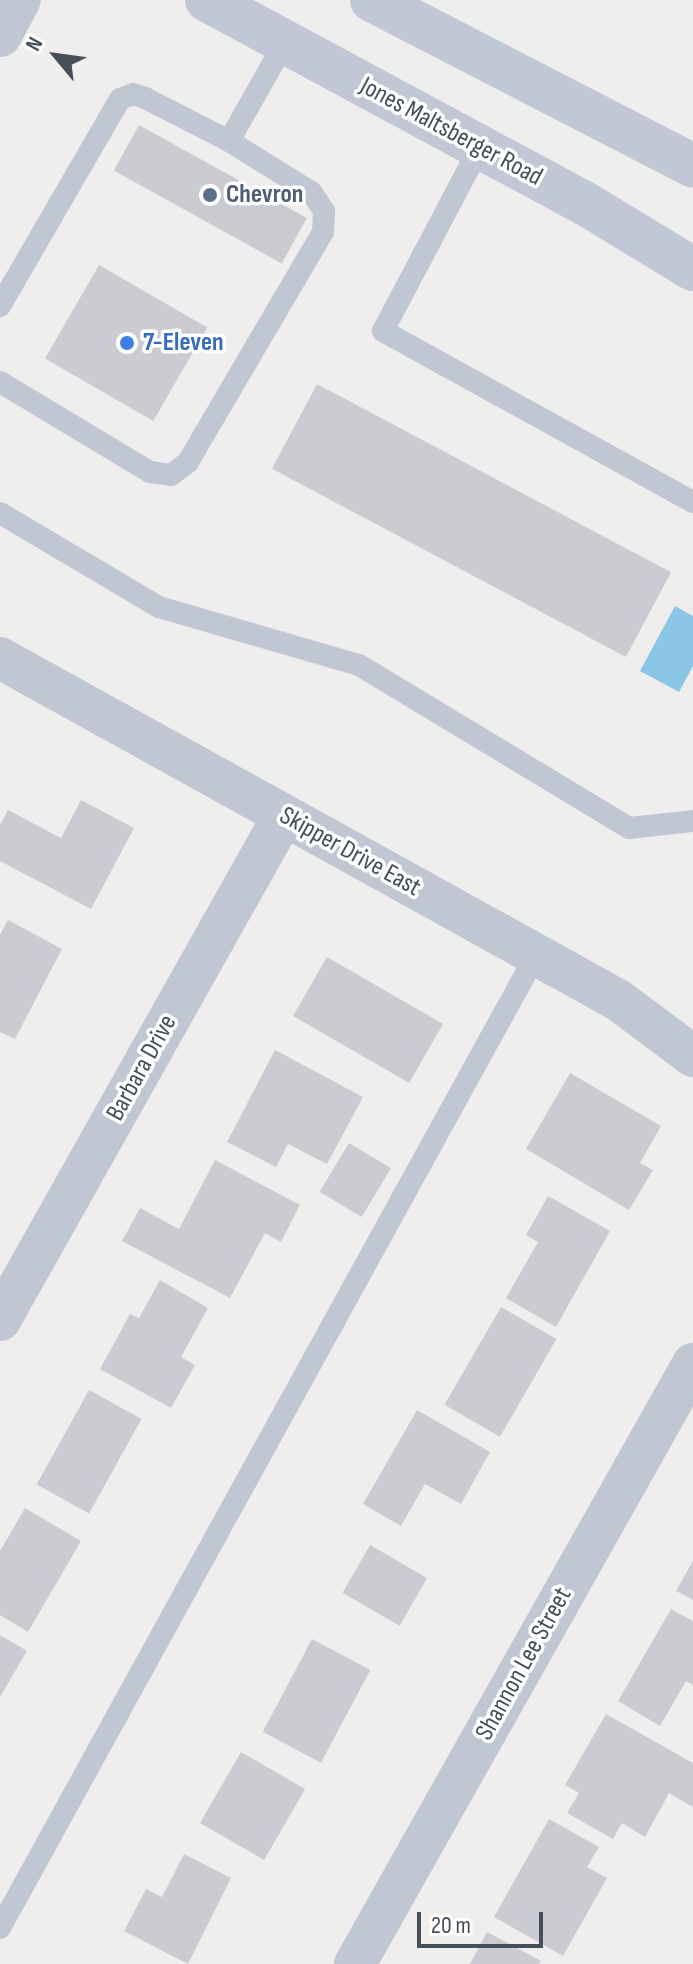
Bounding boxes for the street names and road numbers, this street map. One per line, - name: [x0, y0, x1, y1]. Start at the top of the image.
- street label: Jones Maltsberger Road: [354, 71, 548, 193]
- street label: Skipper Drive East: [274, 800, 426, 904]
- street label: Barbara Drive: [100, 1009, 184, 1127]
- street label: Shannon Lee Street: [469, 1582, 579, 1746]

